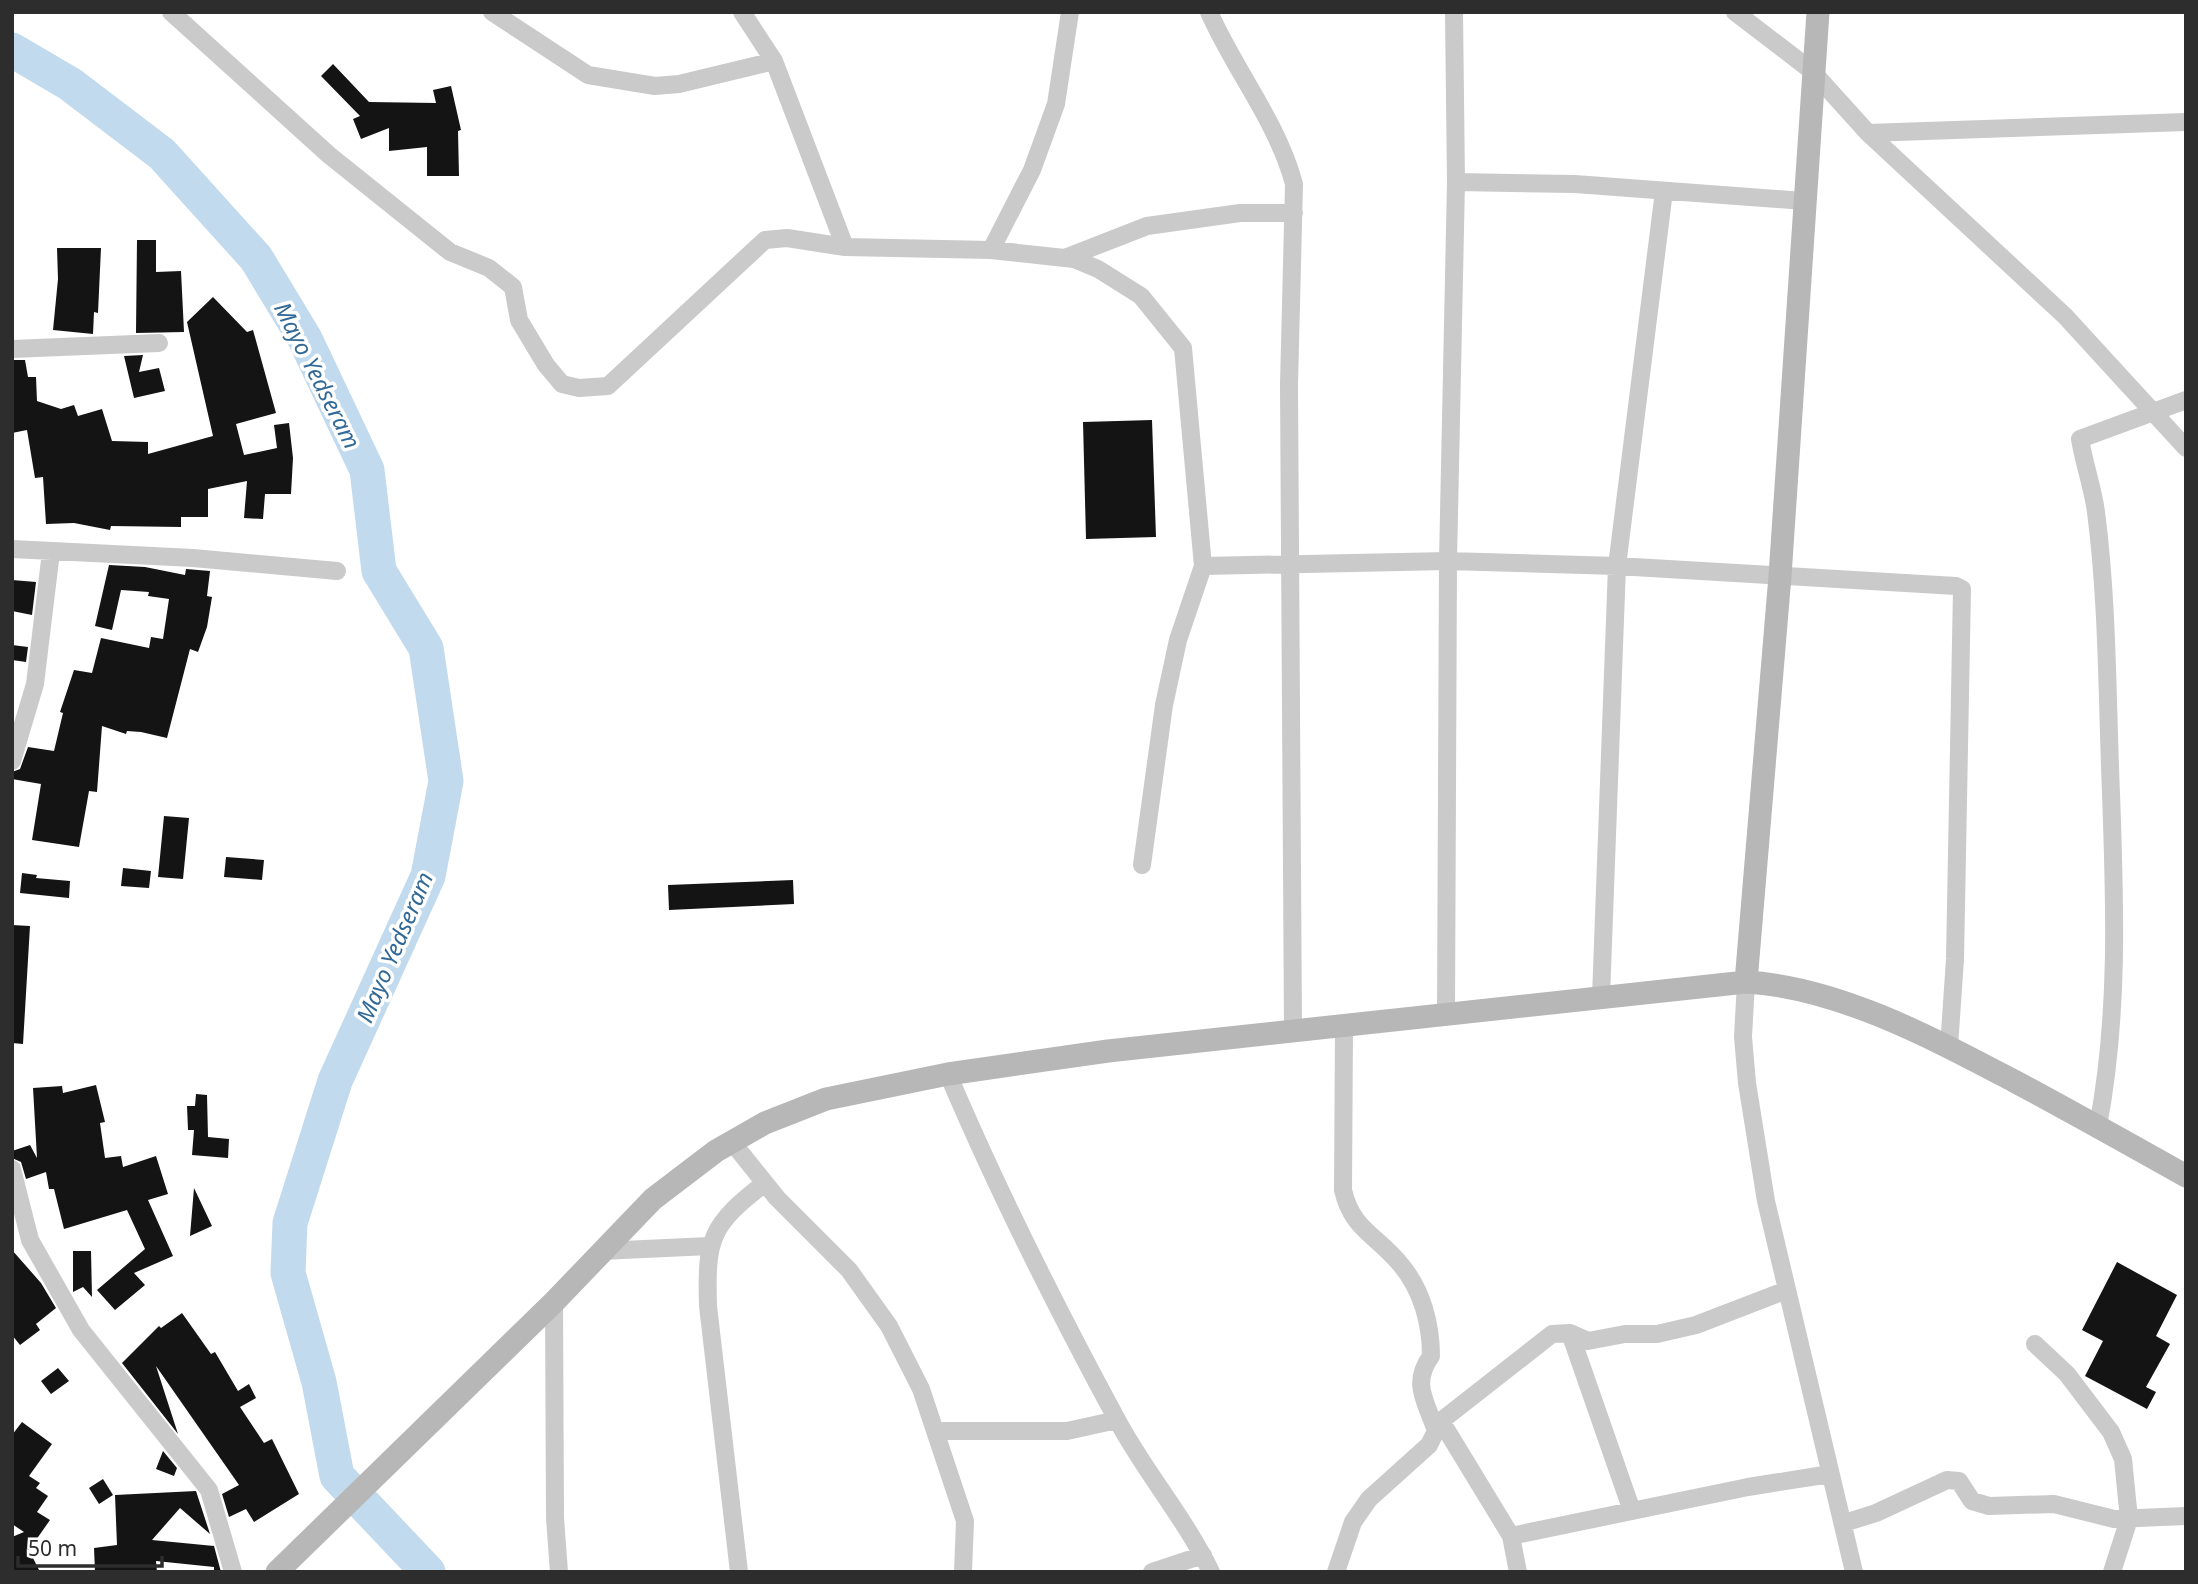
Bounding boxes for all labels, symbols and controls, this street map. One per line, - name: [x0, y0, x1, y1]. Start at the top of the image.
- water label: Mayo Yedseram: [267, 296, 369, 454]
- water label: Mayo Yedseram: [348, 867, 440, 1027]
- scale bar: [18, 1524, 161, 1568]
- text: 50 m: [28, 1534, 77, 1562]

